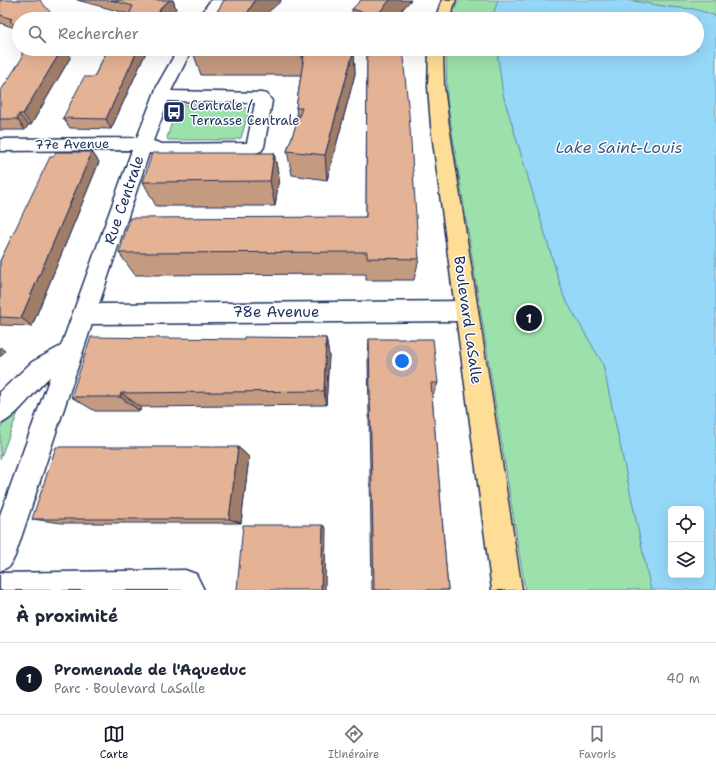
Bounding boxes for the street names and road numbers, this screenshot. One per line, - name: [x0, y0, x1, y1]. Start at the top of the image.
- street label: 77e Avenue: [35, 135, 109, 153]
- street label: Rue Centrale: [99, 153, 149, 247]
- street label: Boulevard LaSalle: [449, 255, 487, 385]
- street label: 78e Avenue: [233, 302, 319, 322]

